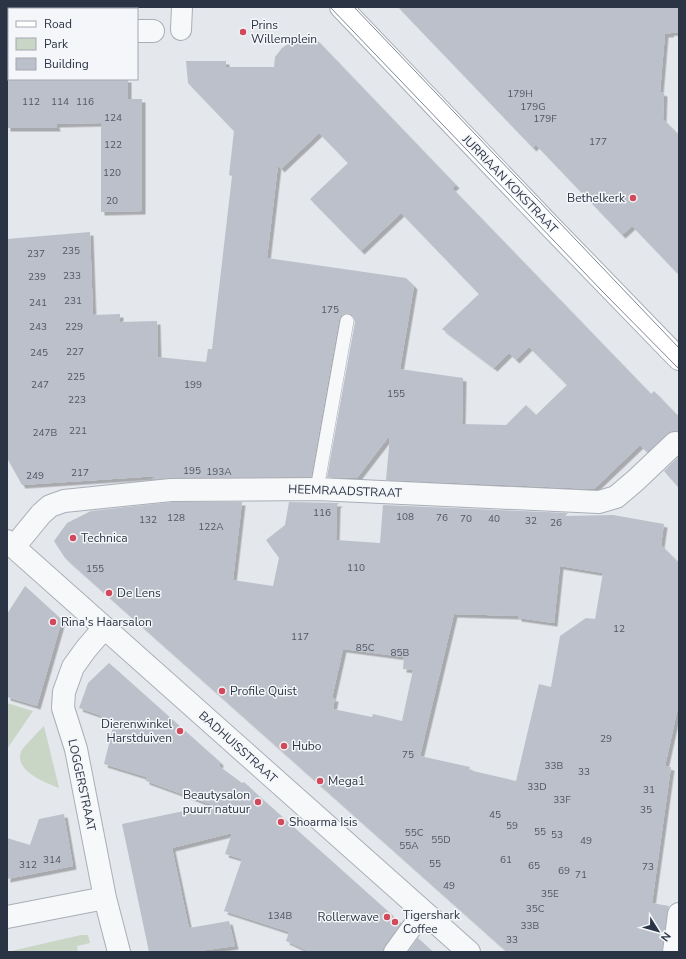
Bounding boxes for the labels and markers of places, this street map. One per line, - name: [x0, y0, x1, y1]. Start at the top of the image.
- place label: Prins Willemplein: [251, 17, 317, 47]
- marker: Prins Willemplein: [238, 27, 248, 37]
- place label: Bethelkerk: [567, 190, 626, 206]
- marker: Bethelkerk: [628, 193, 638, 203]
- place label: Technica: [81, 530, 128, 546]
- marker: Technica: [68, 533, 78, 543]
- place label: De Lens: [117, 585, 161, 601]
- marker: De Lens: [104, 588, 114, 598]
- place label: Rina's Haarsalon: [61, 614, 152, 630]
- marker: Rina's Haarsalon: [48, 617, 58, 627]
- place label: Profile Quist: [230, 683, 297, 699]
- marker: Profile Quist: [217, 686, 227, 696]
- place label: Dierenwinkel Harstduiven: [101, 716, 172, 746]
- marker: Dierenwinkel Harstduiven: [175, 726, 185, 736]
- place label: Hubo: [292, 738, 322, 754]
- marker: Hubo: [279, 741, 289, 751]
- place label: Mega1: [328, 773, 365, 789]
- marker: Mega1: [315, 776, 325, 786]
- place label: Beautysalon puurr natuur: [183, 787, 251, 817]
- marker: Beautysalon puurr natuur: [253, 797, 263, 807]
- place label: Shoarma Isis: [289, 814, 358, 830]
- marker: Shoarma Isis: [276, 817, 286, 827]
- place label: Tigershark Coffee: [403, 907, 461, 937]
- place label: Rollerwave: [318, 909, 379, 925]
- marker: Rollerwave: [382, 912, 392, 922]
- marker: Tigershark Coffee: [390, 917, 400, 927]

